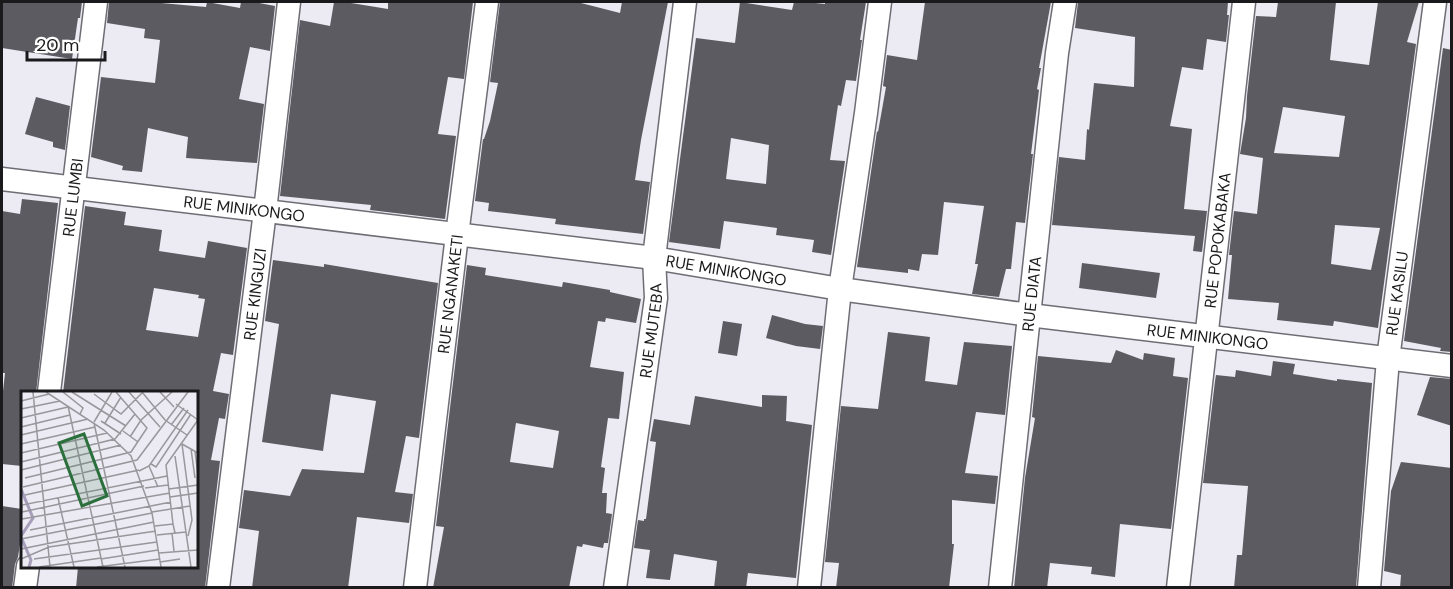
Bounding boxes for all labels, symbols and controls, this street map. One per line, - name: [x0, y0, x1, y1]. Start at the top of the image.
- scale bar: [27, 24, 105, 62]
- text: 20 m: [36, 33, 79, 57]
- street label: RUE LUMBI: [57, 157, 88, 238]
- street label: RUE POPOKABAKA: [1199, 171, 1235, 309]
- street label: RUE MINIKONGO: [182, 191, 306, 226]
- street label: RUE NGANAKETI: [432, 233, 467, 355]
- street label: RUE KINGUZI: [238, 247, 271, 341]
- street label: RUE MINIKONGO: [664, 250, 788, 290]
- street label: RUE KASILU: [1381, 250, 1413, 337]
- street label: RUE DIATA: [1017, 254, 1046, 332]
- street label: RUE MUTEBA: [634, 282, 667, 379]
- street label: RUE MINIKONGO: [1146, 319, 1269, 354]
- inset map: [21, 391, 198, 568]

